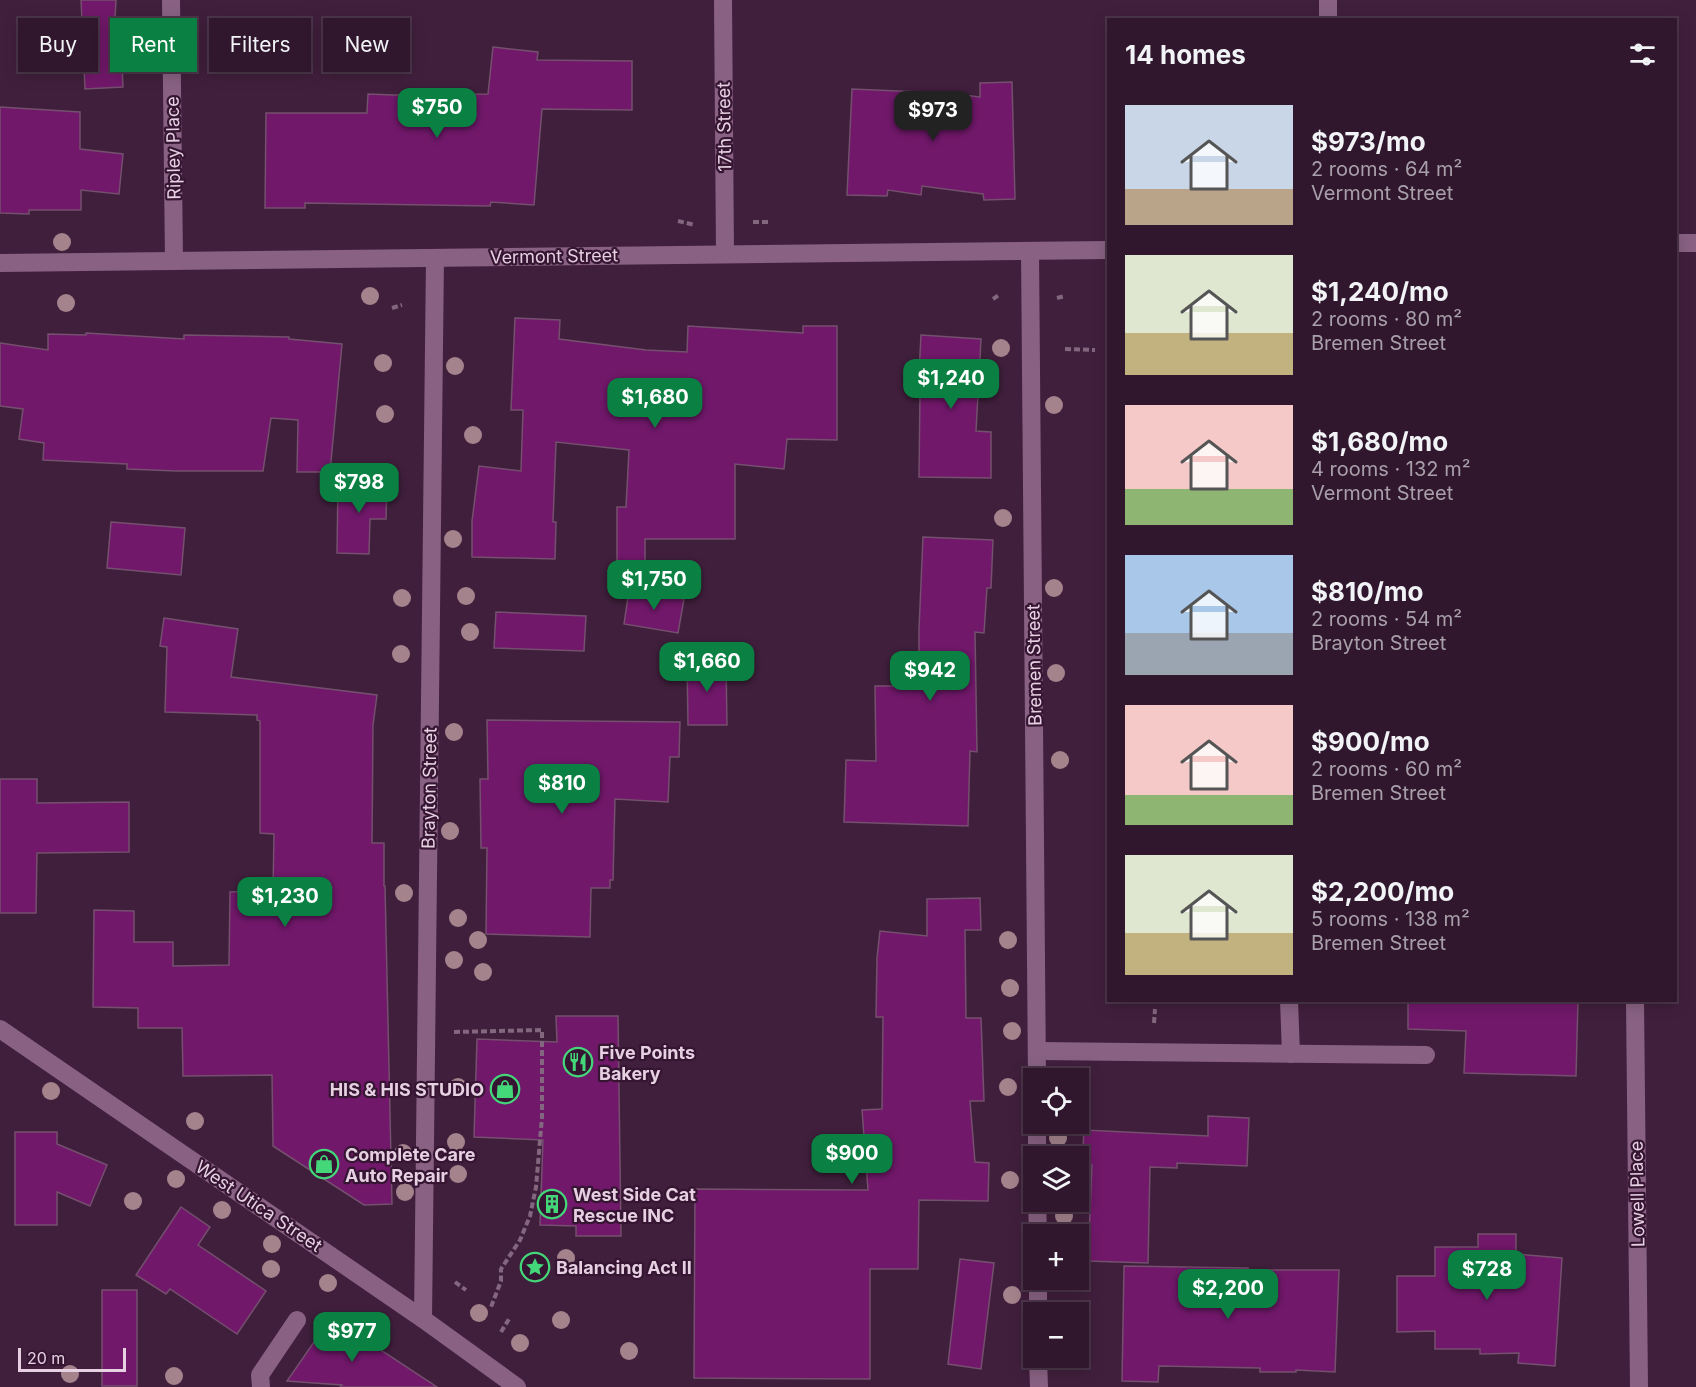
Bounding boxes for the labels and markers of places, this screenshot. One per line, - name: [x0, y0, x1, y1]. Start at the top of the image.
- pin: $750: [401, 88, 473, 139]
- pin: $973: [897, 91, 969, 142]
- pin: $1,240: [902, 359, 1000, 410]
- pin: $1,680: [606, 378, 704, 429]
- pin: $798: [323, 463, 395, 514]
- pin: $1,750: [605, 560, 703, 611]
- pin: $1,660: [658, 642, 756, 693]
- pin: $942: [894, 651, 966, 702]
- pin: $810: [526, 764, 598, 815]
- pin: $1,230: [236, 877, 334, 928]
- place label: Five Points Bakery: [599, 1042, 695, 1084]
- restaurant icon: Five Points Bakery: [562, 1046, 594, 1078]
- shop icon: HIS & HIS STUDIO: [489, 1073, 521, 1105]
- place label: HIS & HIS STUDIO: [330, 1079, 484, 1100]
- pin: $900: [816, 1134, 888, 1185]
- place label: Complete Care Auto Repair: [345, 1144, 476, 1186]
- shop icon: Complete Care Auto Repair: [308, 1148, 340, 1180]
- place label: West Side Cat Rescue INC: [573, 1184, 696, 1226]
- building icon: West Side Cat Rescue INC: [536, 1188, 568, 1220]
- pin: $728: [1451, 1250, 1523, 1301]
- place icon: Balancing Act II: [519, 1251, 551, 1283]
- place label: Balancing Act II: [556, 1257, 692, 1278]
- pin: $2,200: [1179, 1269, 1277, 1320]
- pin: $977: [316, 1312, 388, 1363]

